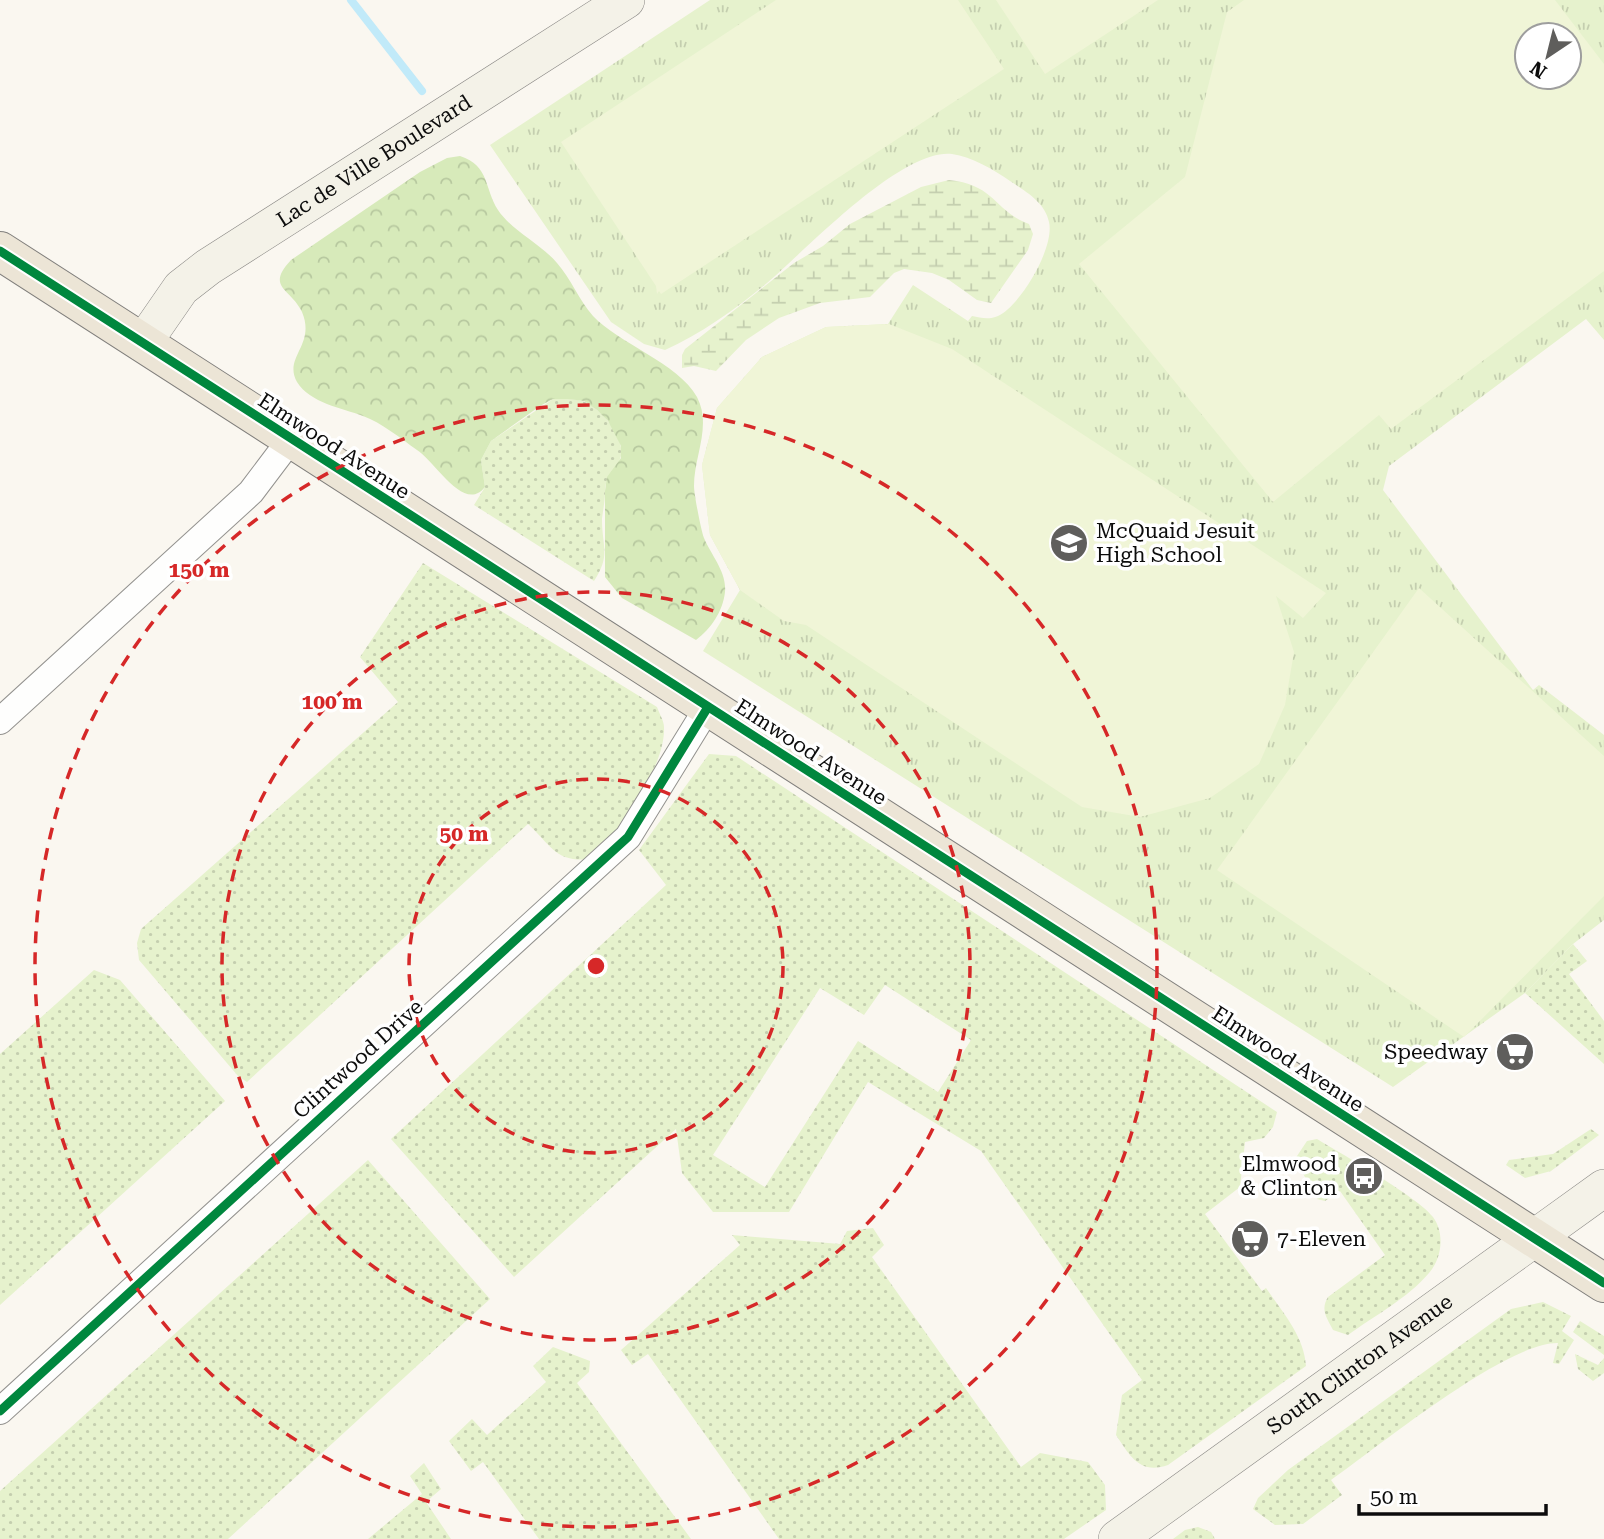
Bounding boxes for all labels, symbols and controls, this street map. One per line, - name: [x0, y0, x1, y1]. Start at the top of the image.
- north arrow: [1513, 21, 1583, 91]
- text: N: [1526, 56, 1551, 83]
- street label: Lac de Ville Boulevard: [272, 90, 476, 232]
- street label: Elmwood Avenue: [254, 388, 414, 504]
- place label: McQuaid Jesuit High School: [1096, 519, 1255, 567]
- school or university icon: McQuaid Jesuit High School: [1048, 522, 1090, 564]
- text: 150 m: [169, 558, 229, 582]
- text: 100 m: [302, 690, 362, 714]
- street label: Elmwood Avenue: [731, 694, 891, 810]
- text: 50 m: [439, 822, 489, 846]
- centre of rings: [584, 954, 608, 978]
- street label: Clintwood Drive: [288, 994, 428, 1124]
- street label: Elmwood Avenue: [1208, 1001, 1368, 1117]
- supermarket icon: Speedway: [1494, 1031, 1536, 1073]
- place label: Speedway: [1384, 1040, 1489, 1064]
- place label: Elmwood & Clinton: [1240, 1152, 1338, 1200]
- bus stop icon: Elmwood & Clinton: [1343, 1155, 1385, 1197]
- supermarket icon: 7-Eleven: [1229, 1218, 1271, 1260]
- place label: 7-Eleven: [1277, 1227, 1367, 1251]
- street label: South Clinton Avenue: [1262, 1289, 1457, 1439]
- scale bar: [1359, 1472, 1546, 1516]
- text: 50 m: [1370, 1485, 1418, 1509]

